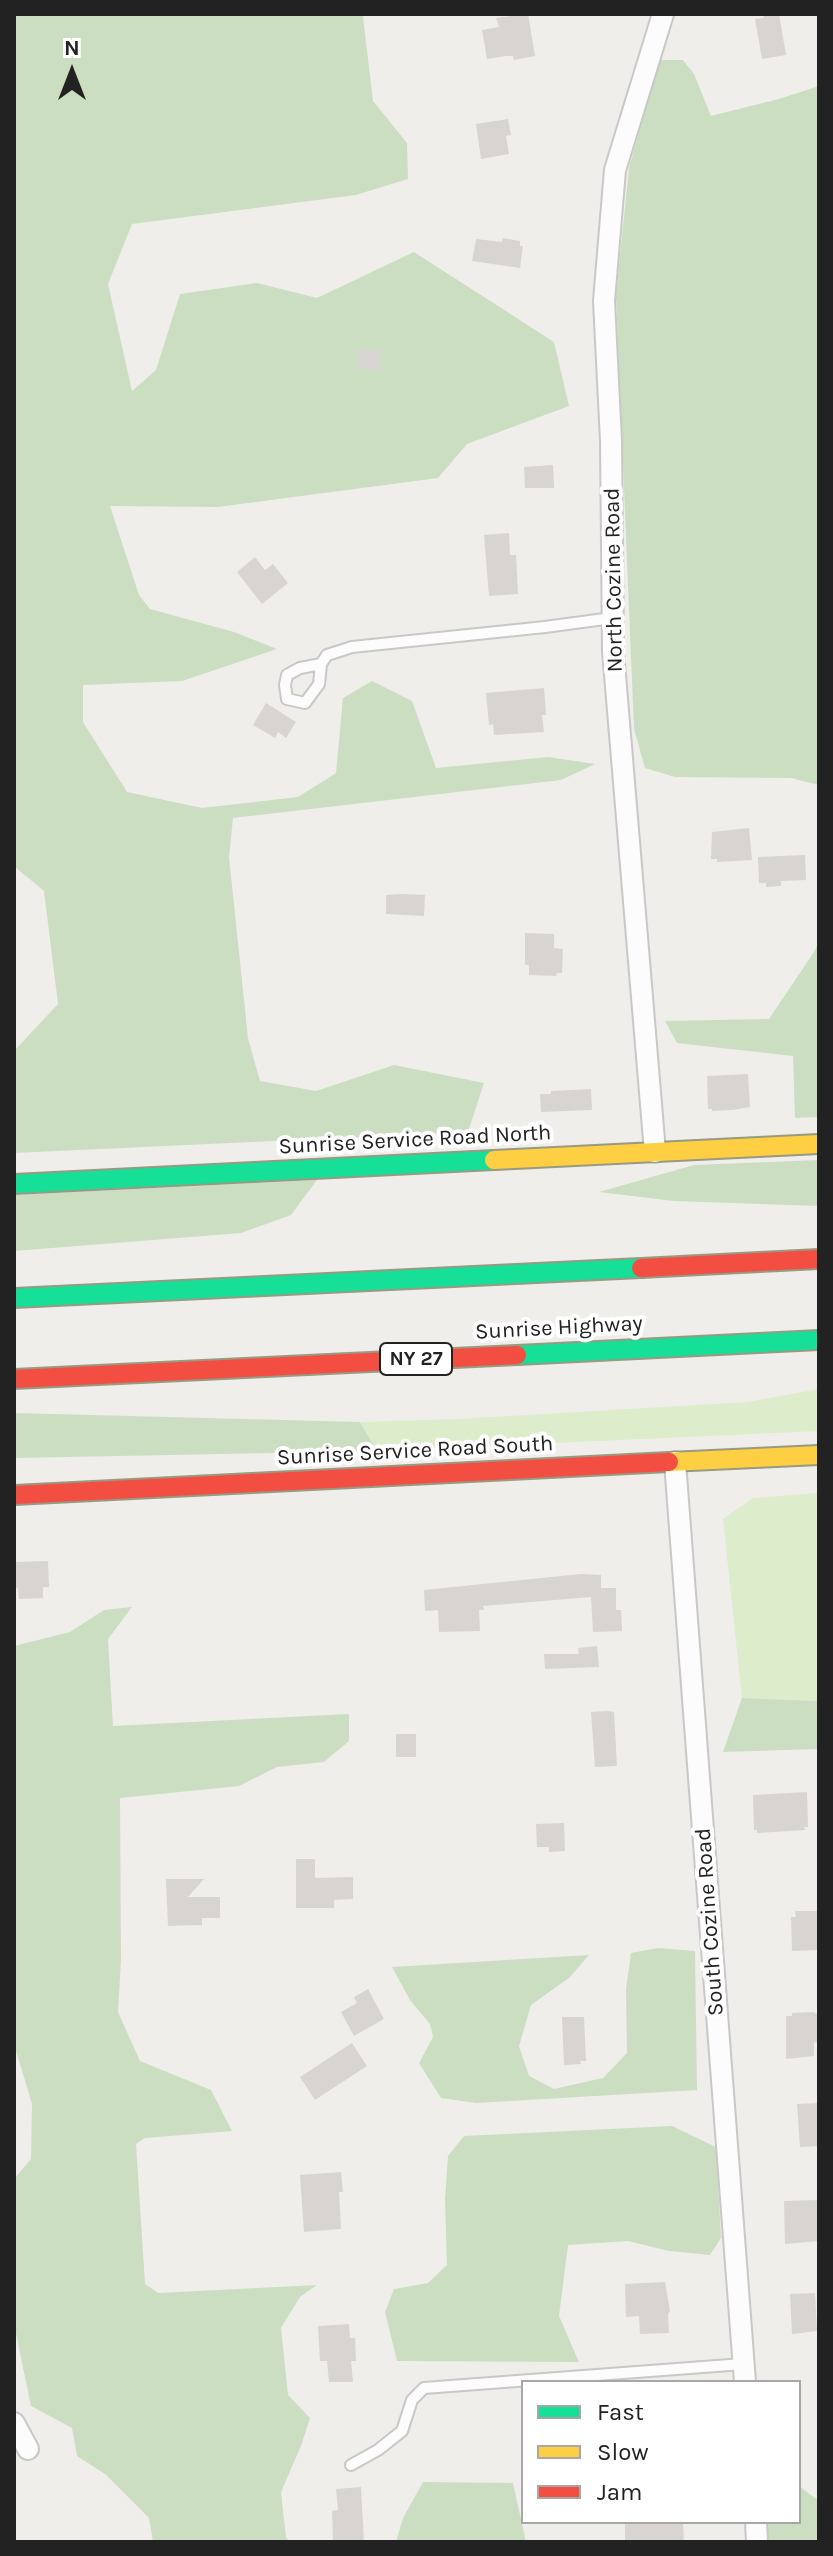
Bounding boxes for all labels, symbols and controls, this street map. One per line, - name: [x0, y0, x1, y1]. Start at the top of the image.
- north arrow: [32, 32, 112, 112]
- text: N: [64, 35, 80, 61]
- street label: North Cozine Road: [599, 487, 629, 673]
- street label: Sunrise Service Road North: [278, 1120, 552, 1160]
- street label: Sunrise Highway: [475, 1310, 643, 1346]
- road number: NY 27: [380, 1343, 452, 1375]
- street label: Sunrise Service Road South: [276, 1431, 554, 1471]
- street label: South Cozine Road: [690, 1827, 730, 2017]
- legend: [521, 2380, 801, 2524]
- text: Fast: [597, 2398, 644, 2426]
- text: Slow: [597, 2438, 649, 2466]
- text: Jam: [597, 2478, 642, 2506]

